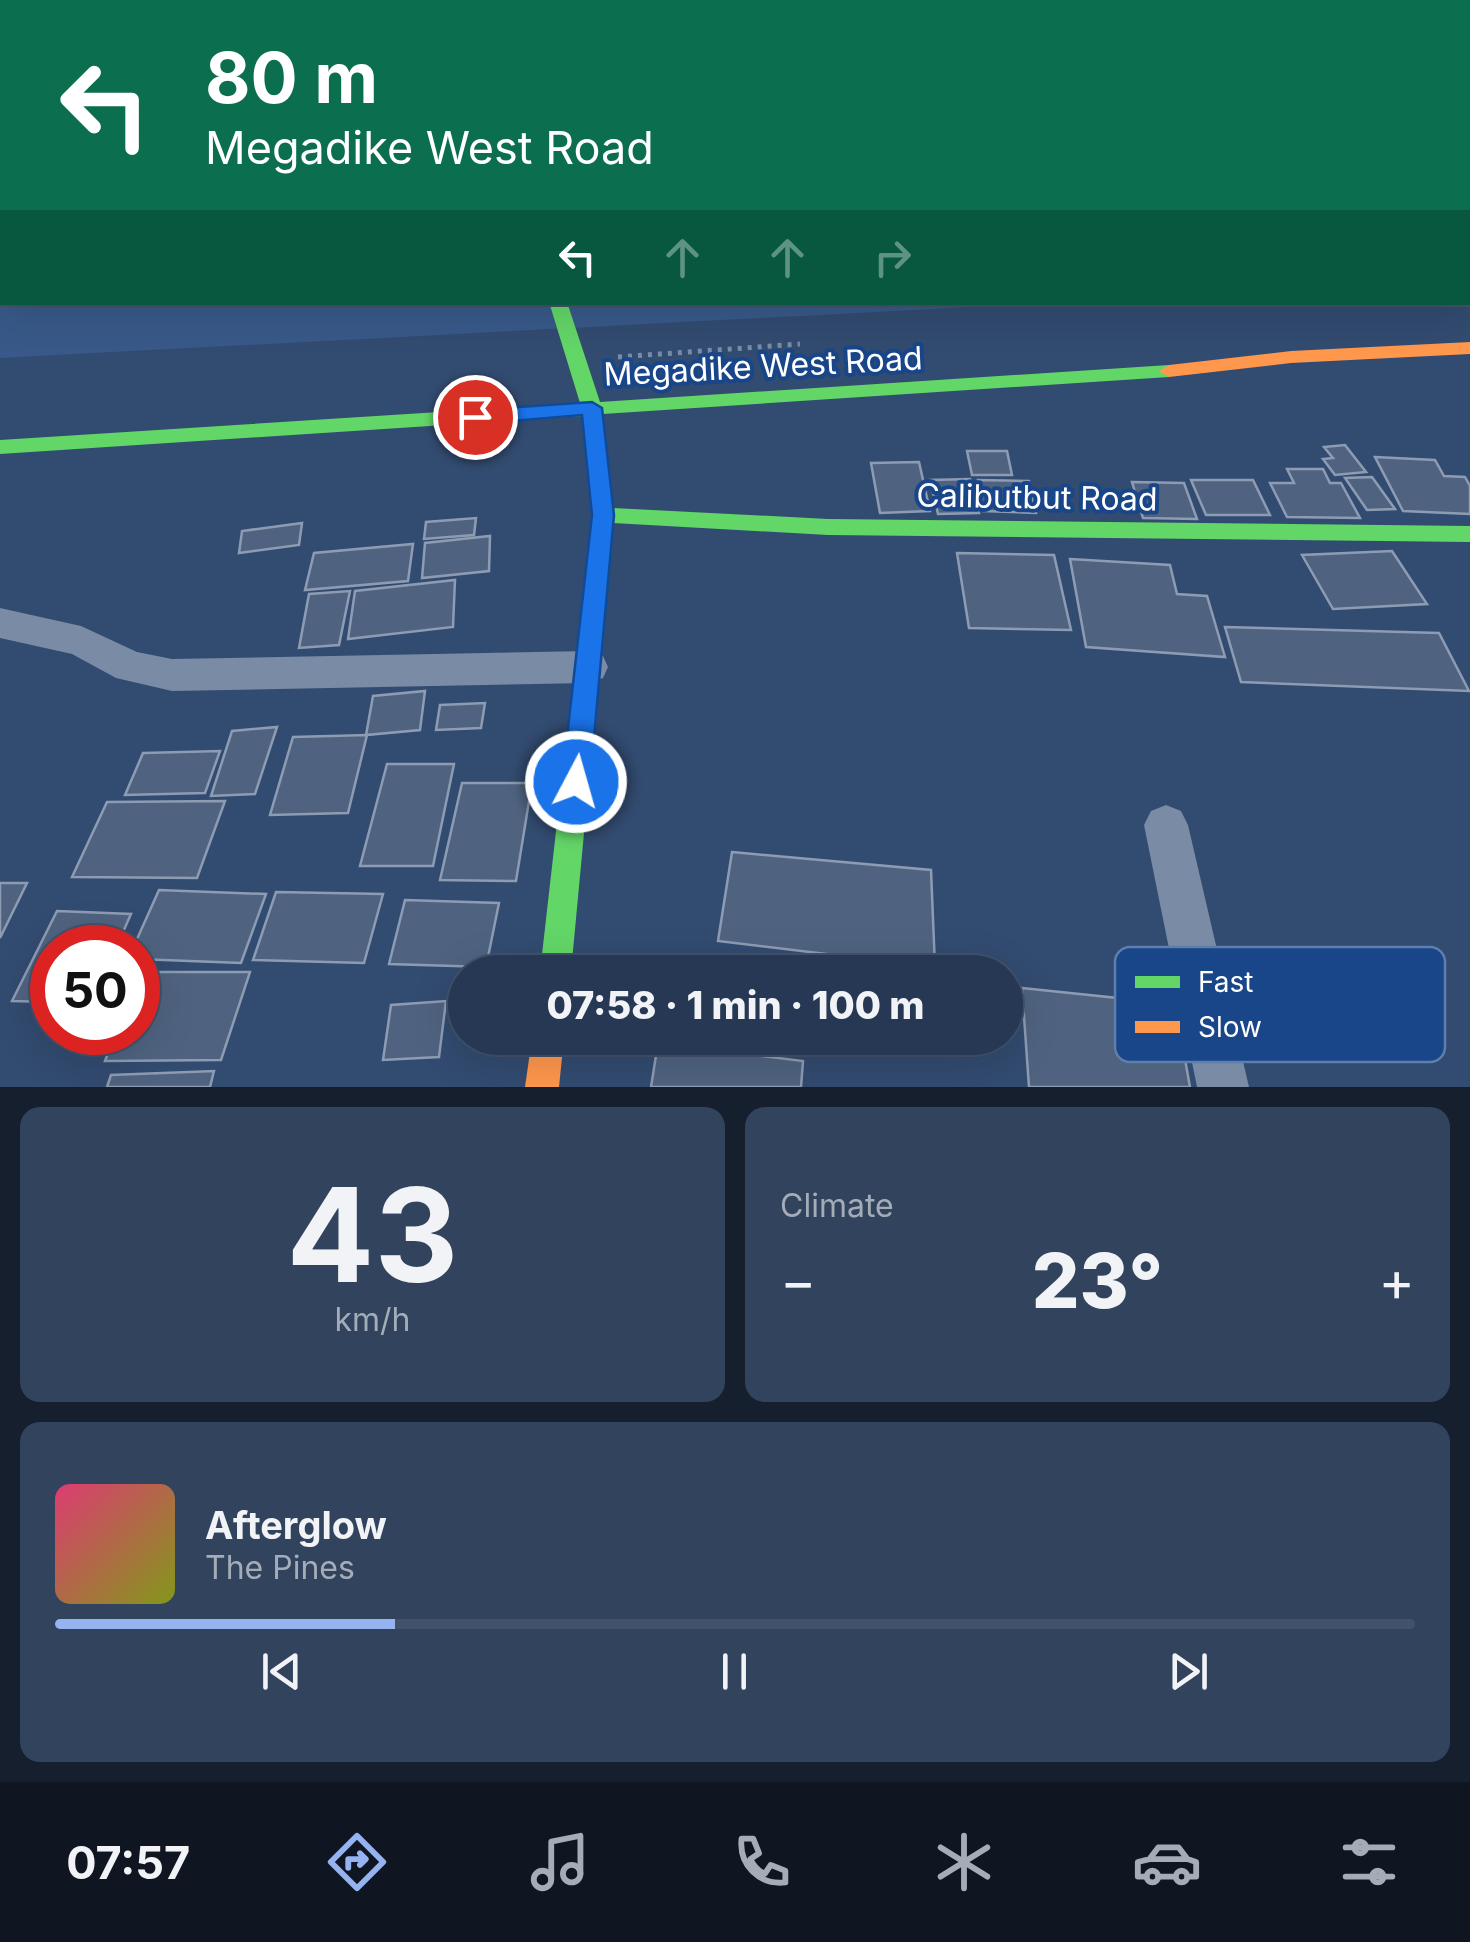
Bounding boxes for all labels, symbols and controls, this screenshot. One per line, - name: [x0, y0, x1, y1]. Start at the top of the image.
- text: 80 m: [205, 35, 378, 120]
- icon: left: [40, 40, 170, 170]
- text: Megadike West Road: [205, 120, 654, 175]
- icon: left: [550, 230, 605, 285]
- icon: ahead: [655, 230, 710, 285]
- icon: ahead: [760, 230, 815, 285]
- icon: right: [865, 230, 920, 285]
- street label: Megadike West Road: [603, 338, 923, 394]
- pin: [433, 375, 518, 460]
- icon: arrive: [448, 390, 503, 445]
- street label: Calibutbut Road: [916, 475, 1158, 519]
- position arrow: [524, 730, 628, 834]
- speed limit sign: 50: [30, 925, 160, 1055]
- legend: [1115, 947, 1445, 1062]
- text: Fast: [1198, 965, 1254, 999]
- text: 07:58 · 1 min · 100 m: [546, 982, 925, 1028]
- text: Slow: [1198, 1010, 1262, 1044]
- text: 43: [287, 1156, 458, 1313]
- text: Climate: [780, 1186, 894, 1225]
- text: 23°: [1032, 1235, 1163, 1326]
- text: −: [780, 1248, 816, 1314]
- text: +: [1379, 1248, 1415, 1314]
- text: km/h: [334, 1300, 411, 1339]
- text: Afterglow: [205, 1502, 387, 1548]
- text: The Pines: [205, 1548, 355, 1587]
- icon: previous: [254, 1644, 309, 1699]
- icon: pause: [707, 1644, 762, 1699]
- icon: next: [1161, 1644, 1216, 1699]
- icon: directions: [322, 1827, 392, 1897]
- icon: music: [525, 1827, 595, 1897]
- icon: phone: [727, 1827, 797, 1897]
- icon: climate: [929, 1827, 999, 1897]
- icon: car: [1132, 1827, 1202, 1897]
- icon: filters: [1334, 1827, 1404, 1897]
- text: 07:57: [66, 1835, 190, 1890]

